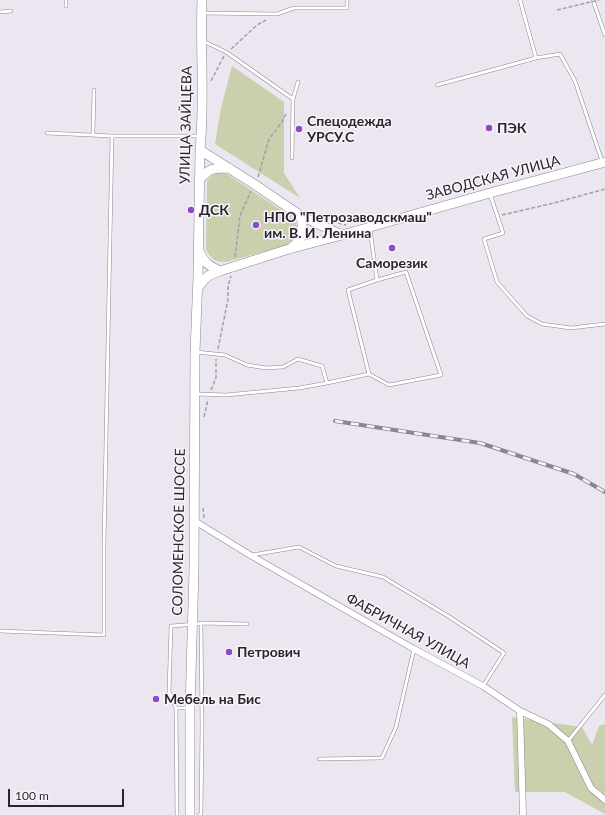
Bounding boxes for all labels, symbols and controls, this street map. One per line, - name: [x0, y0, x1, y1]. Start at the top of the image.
- street label: УЛИЦА ЗАЙЦЕВА: [177, 66, 195, 184]
- place label: Спецодежда УРСУ.С: [307, 113, 392, 146]
- place label: ПЭК: [497, 120, 527, 136]
- marker: ПЭК: [484, 123, 494, 133]
- marker: Спецодежда УРСУ.С: [294, 124, 304, 134]
- street label: ЗАВОДСКАЯ УЛИЦА: [424, 152, 562, 204]
- place label: ДСК: [199, 202, 229, 218]
- marker: ДСК: [186, 205, 196, 215]
- place label: НПО "Петрозаводскмаш" им. В. И. Ленина: [264, 209, 432, 242]
- marker: НПО "Петрозаводскмаш" им. В. И. Ленина: [251, 220, 261, 230]
- marker: Саморезик: [387, 243, 397, 253]
- place label: Саморезик: [356, 255, 428, 271]
- street label: СОЛОМЕНСКОЕ ШОССЕ: [169, 448, 189, 616]
- street label: ФАБРИЧНАЯ УЛИЦА: [343, 590, 473, 672]
- place label: Петрович: [237, 644, 300, 660]
- marker: Петрович: [224, 647, 234, 657]
- place label: Мебель на Бис: [164, 691, 261, 707]
- marker: Мебель на Бис: [151, 694, 161, 704]
- scale bar: [10, 781, 126, 807]
- text: 100 m: [15, 788, 49, 803]

